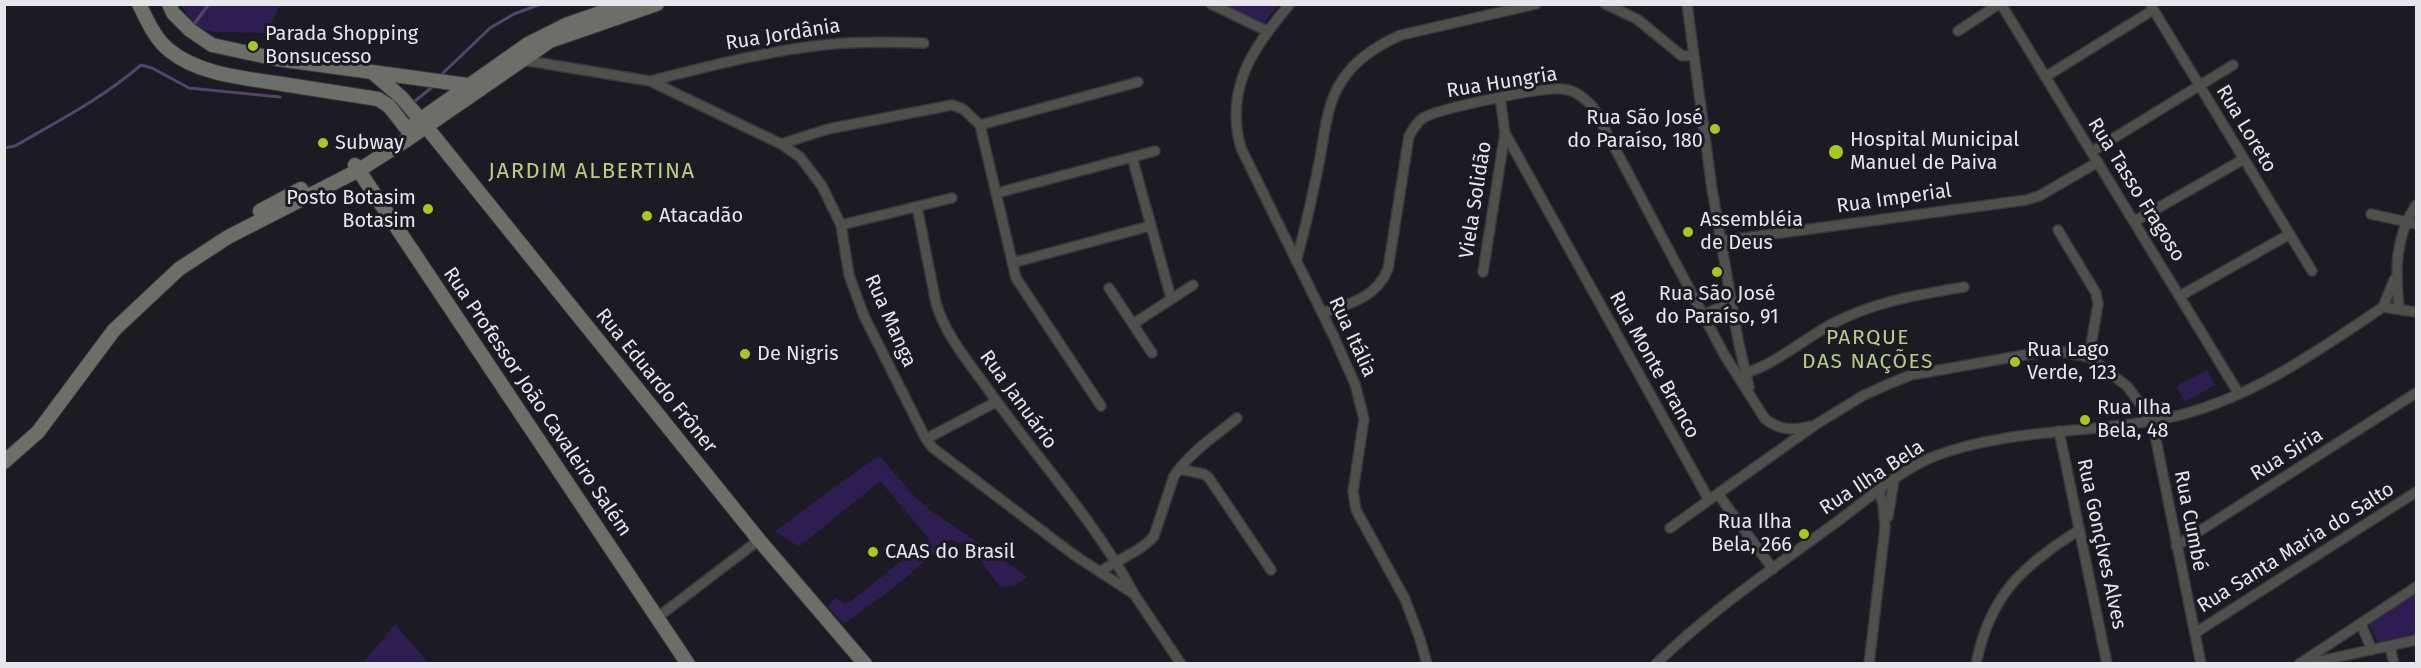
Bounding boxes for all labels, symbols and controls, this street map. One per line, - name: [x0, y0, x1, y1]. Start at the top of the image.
- street label: Rua Jordânia: [724, 14, 842, 56]
- place label: Parada Shopping Bonsucesso: [265, 22, 418, 69]
- marker: Parada Shopping Bonsucesso: [246, 39, 260, 53]
- street label: Rua Hungria: [1445, 62, 1559, 104]
- street label: Rua Loreto: [2211, 81, 2281, 177]
- place label: Rua São José do Paraíso, 180: [1567, 106, 1703, 153]
- street label: Rua Tasso Fragoso: [2082, 114, 2190, 266]
- marker: Rua São José do Paraíso, 180: [1708, 122, 1722, 136]
- place label: Hospital Municipal Manuel de Paiva: [1850, 128, 2019, 175]
- place label: Subway: [335, 131, 404, 155]
- marker: Subway: [316, 136, 330, 150]
- street label: Viela Solidão: [1455, 140, 1497, 260]
- marker: Hospital Municipal Manuel de Paiva: [1827, 143, 1845, 161]
- district label: JARDIM ALBERTINA: [488, 159, 696, 185]
- street label: Rua Imperial: [1835, 179, 1953, 219]
- place label: Posto Botasim Botasim: [286, 186, 416, 233]
- marker: Posto Botasim Botasim: [421, 202, 435, 216]
- place label: Atacadão: [659, 204, 743, 228]
- place label: Assembléia de Deus: [1700, 208, 1803, 255]
- marker: Atacadão: [640, 209, 654, 223]
- marker: Assembléia de Deus: [1681, 225, 1695, 239]
- street label: Rua Professor João Cavaleiro Salém: [438, 263, 636, 541]
- marker: Rua São José do Paraíso, 91: [1710, 265, 1724, 279]
- street label: Rua Manga: [859, 271, 921, 371]
- place label: Rua São José do Paraíso, 91: [1655, 282, 1779, 329]
- street label: Rua Monte Branco: [1604, 287, 1704, 443]
- street label: Rua Itália: [1323, 293, 1381, 381]
- street label: Rua Eduardo Frôner: [590, 304, 722, 458]
- district label: PARQUE DAS NAÇÕES: [1802, 325, 1934, 375]
- place label: Rua Lago Verde, 123: [2027, 338, 2117, 385]
- place label: De Nigris: [757, 342, 838, 366]
- street label: Rua Januário: [974, 346, 1062, 454]
- marker: De Nigris: [738, 347, 752, 361]
- marker: Rua Lago Verde, 123: [2008, 355, 2022, 369]
- place label: Rua Ilha Bela, 48: [2097, 396, 2171, 443]
- marker: Rua Ilha Bela, 48: [2078, 413, 2092, 427]
- street label: Rua Siria: [2246, 423, 2328, 487]
- street label: Rua Ilha Bela: [1815, 435, 1929, 521]
- street label: Rua Gonçlves Alves: [2071, 457, 2131, 631]
- street label: Rua Cumbé: [2168, 468, 2212, 574]
- street label: Rua Santa Maria do Salto: [2193, 478, 2399, 618]
- place label: Rua Ilha Bela, 266: [1711, 510, 1792, 557]
- marker: Rua Ilha Bela, 266: [1797, 527, 1811, 541]
- place label: CAAS do Brasil: [885, 540, 1015, 564]
- marker: CAAS do Brasil: [866, 545, 880, 559]

